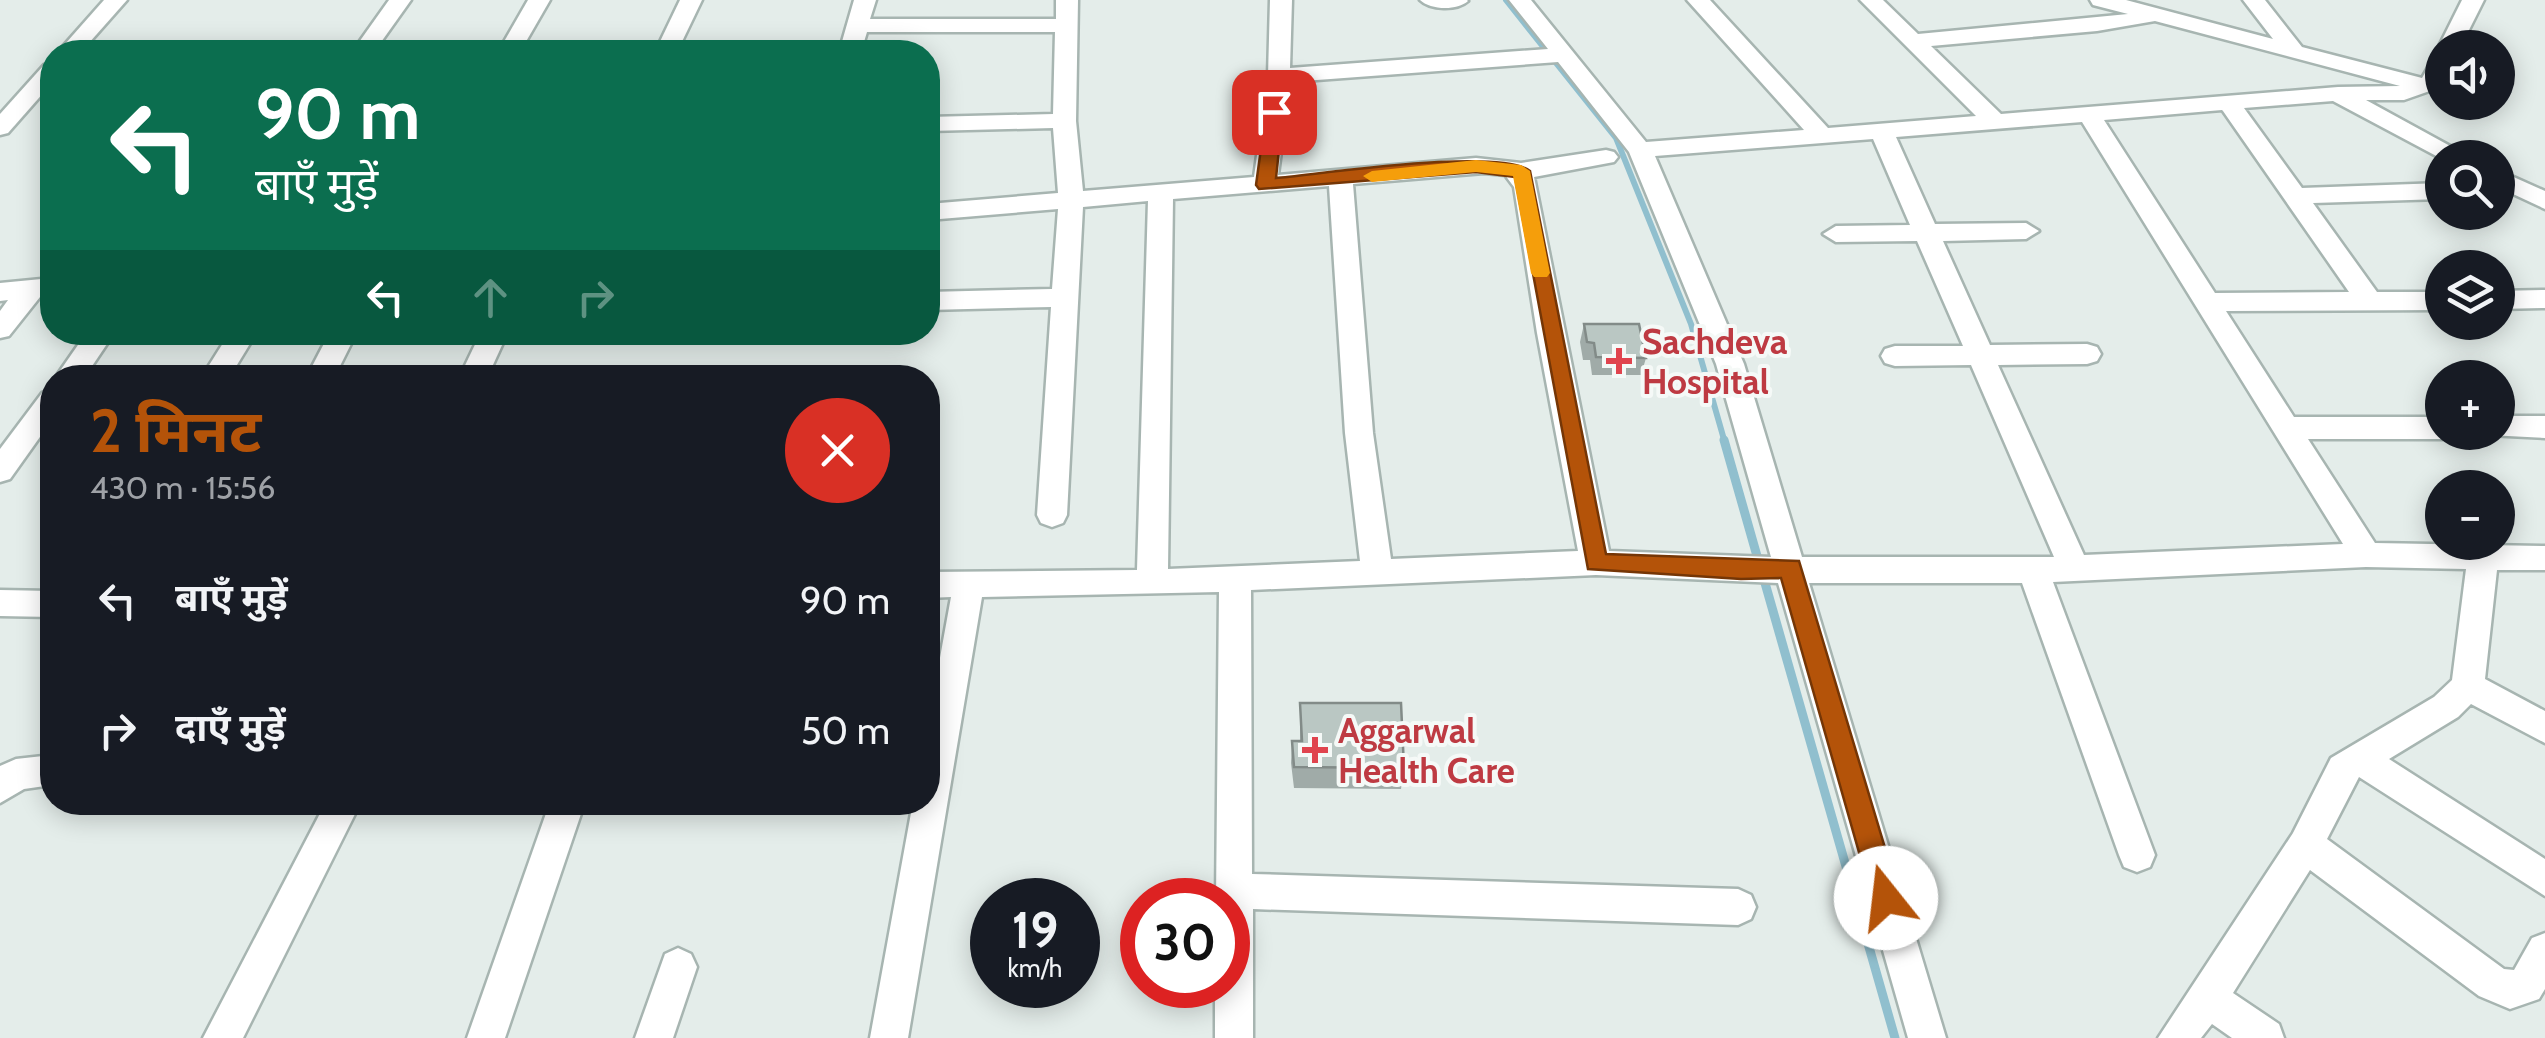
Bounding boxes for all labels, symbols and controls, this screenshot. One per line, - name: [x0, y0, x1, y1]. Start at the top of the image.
- map controls: [2425, 30, 2515, 560]
- button: sound: [2425, 30, 2515, 120]
- pin: [1232, 70, 1317, 155]
- text: 90 m: [255, 71, 420, 157]
- icon: left: [90, 80, 220, 210]
- icon: arrive: [1247, 85, 1302, 140]
- button: search: [2425, 140, 2515, 230]
- text: बाएँ मुड़ें: [255, 157, 378, 211]
- button: layers: [2425, 250, 2515, 340]
- icon: left: [358, 270, 413, 325]
- icon: ahead: [463, 270, 518, 325]
- icon: right: [568, 270, 623, 325]
- place label: Sachdeva Hospital: [1642, 320, 1788, 403]
- marker: Sachdeva Hospital: [1606, 348, 1632, 374]
- button: +: [2425, 360, 2515, 450]
- text: 2 मिनट: [90, 394, 261, 467]
- button: close: [785, 398, 890, 503]
- text: 430 m · 15:56: [90, 468, 275, 507]
- button: −: [2425, 470, 2515, 560]
- icon: left: [90, 573, 145, 628]
- text: बाएँ मुड़ें: [175, 574, 288, 621]
- text: 90 m: [800, 577, 890, 624]
- icon: right: [90, 703, 145, 758]
- text: दाएँ मुड़ें: [175, 704, 286, 751]
- text: 50 m: [801, 707, 890, 754]
- place label: Aggarwal Health Care: [1338, 709, 1515, 792]
- marker: Aggarwal Health Care: [1302, 737, 1328, 763]
- position arrow: [1834, 846, 1938, 950]
- speed limit sign: 30: [1120, 878, 1250, 1008]
- text: 19: [1012, 900, 1058, 961]
- text: km/h: [1008, 953, 1062, 983]

